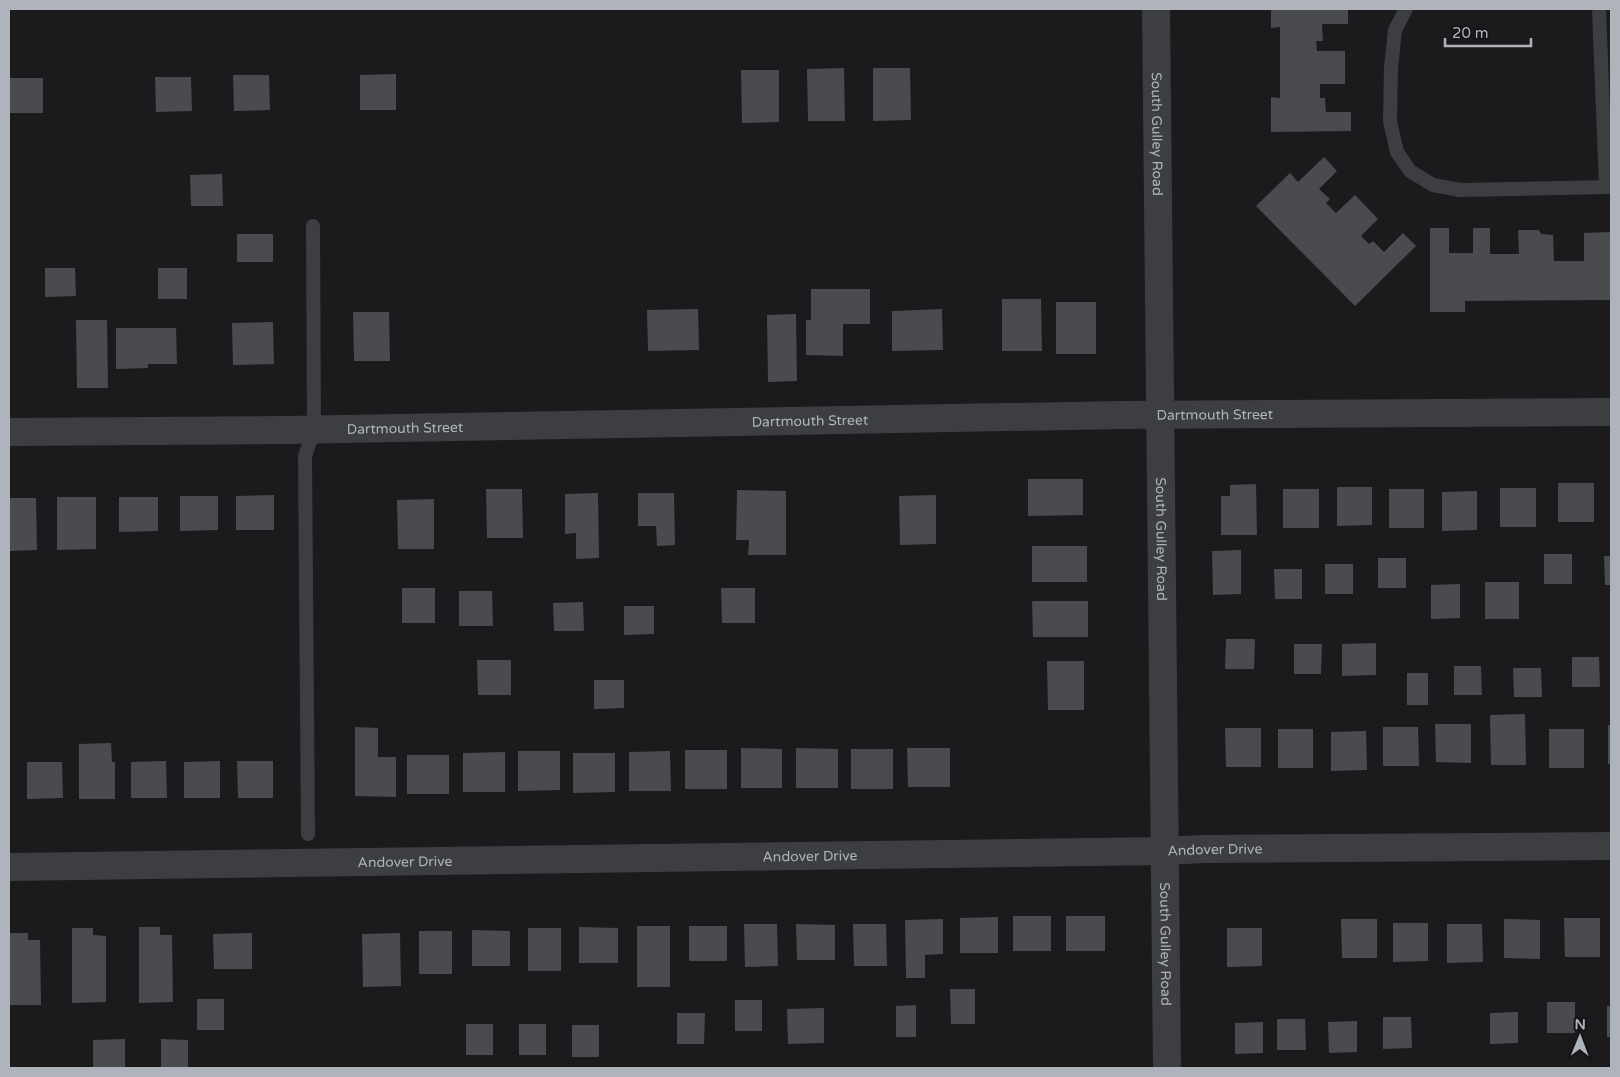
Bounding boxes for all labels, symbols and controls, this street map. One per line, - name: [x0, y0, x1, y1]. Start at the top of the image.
- scale bar: [1445, 15, 1531, 47]
- text: 20 m: [1452, 24, 1489, 42]
- street label: South Gulley Road: [1148, 72, 1166, 196]
- street label: Dartmouth Street: [1157, 406, 1274, 424]
- street label: Dartmouth Street: [752, 412, 869, 431]
- street label: Dartmouth Street: [347, 419, 464, 438]
- street label: South Gulley Road: [1152, 477, 1170, 601]
- street label: Andover Drive: [1167, 841, 1262, 860]
- street label: Andover Drive: [762, 847, 858, 866]
- street label: Andover Drive: [357, 853, 453, 871]
- street label: South Gulley Road: [1156, 882, 1174, 1006]
- north arrow: [1555, 1012, 1605, 1062]
- text: N: [1574, 1016, 1586, 1033]

